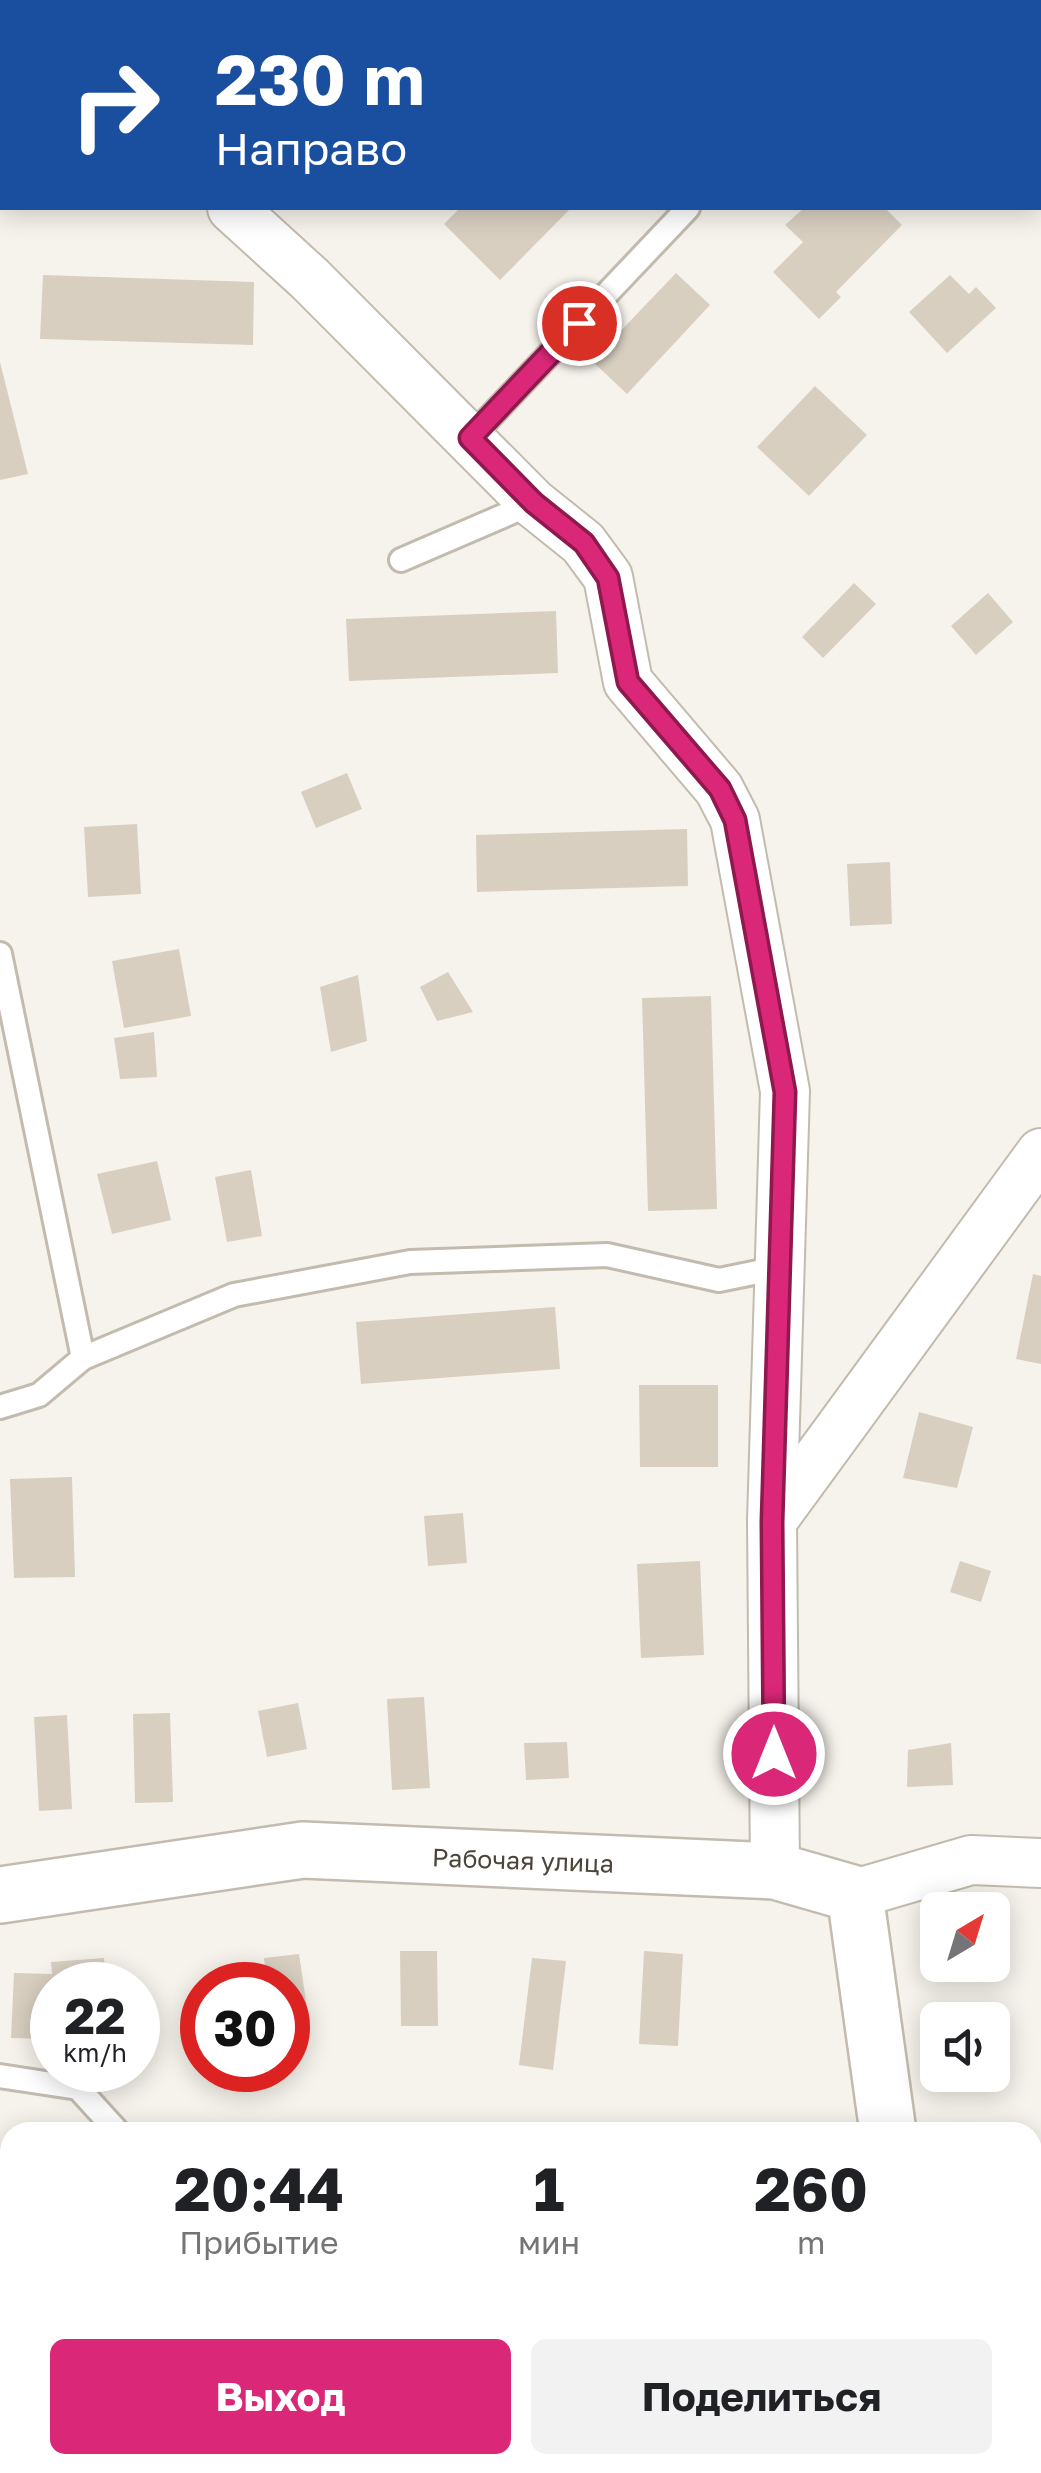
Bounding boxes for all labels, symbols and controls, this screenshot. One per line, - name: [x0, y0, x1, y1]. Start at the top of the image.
- text: 230 m: [215, 36, 425, 120]
- icon: right: [50, 40, 180, 170]
- text: Направо: [215, 121, 407, 175]
- pin: [537, 281, 622, 366]
- icon: arrive: [552, 296, 607, 351]
- position arrow: [722, 1702, 826, 1806]
- street label: Рабочая улица: [431, 1841, 615, 1879]
- north arrow: [920, 1892, 1010, 1982]
- map controls: [920, 1892, 1010, 2092]
- speed limit sign: 30: [180, 1962, 310, 2092]
- text: 22: [64, 1985, 125, 2045]
- button: sound: [920, 2002, 1010, 2092]
- text: km/h: [63, 2037, 127, 2068]
- text: 20:44: [174, 2152, 344, 2224]
- text: 1: [534, 2152, 565, 2224]
- text: 260: [754, 2152, 868, 2224]
- text: Прибытие: [179, 2223, 339, 2261]
- text: мин: [518, 2223, 580, 2261]
- text: m: [797, 2223, 825, 2261]
- button: Выход: [50, 2339, 511, 2454]
- button: Поделиться: [531, 2339, 992, 2454]

